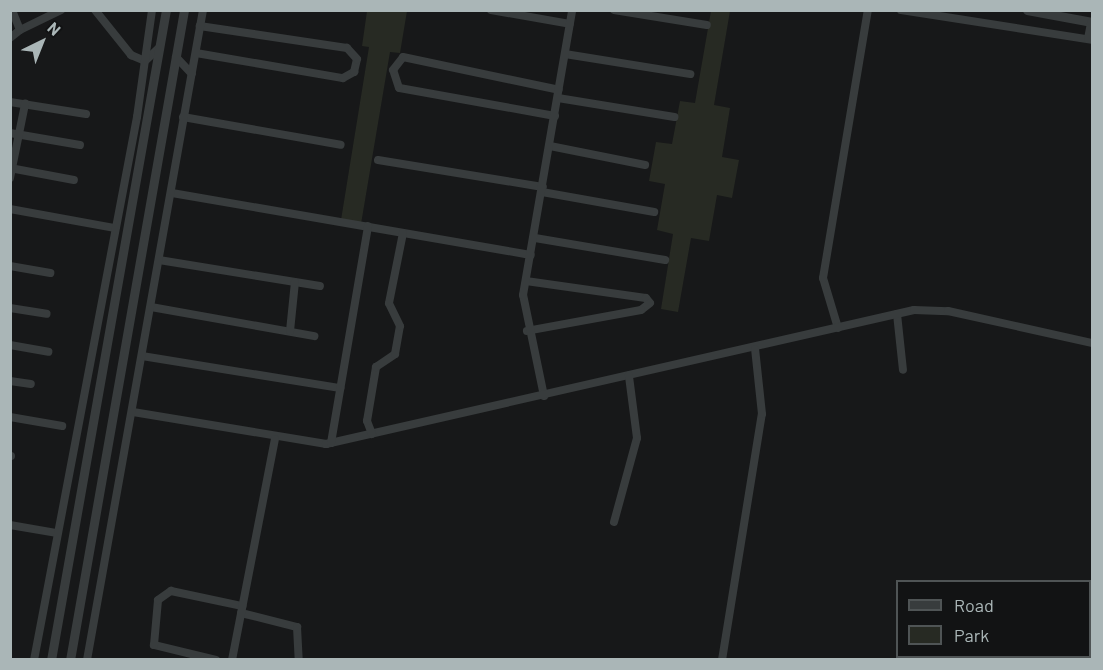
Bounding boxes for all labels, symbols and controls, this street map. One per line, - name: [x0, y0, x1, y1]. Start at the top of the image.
- north arrow: [12, 12, 72, 72]
- text: N: [44, 18, 65, 39]
- legend: [896, 580, 1091, 658]
- text: Road: [954, 594, 994, 616]
- text: Park: [954, 624, 989, 646]

